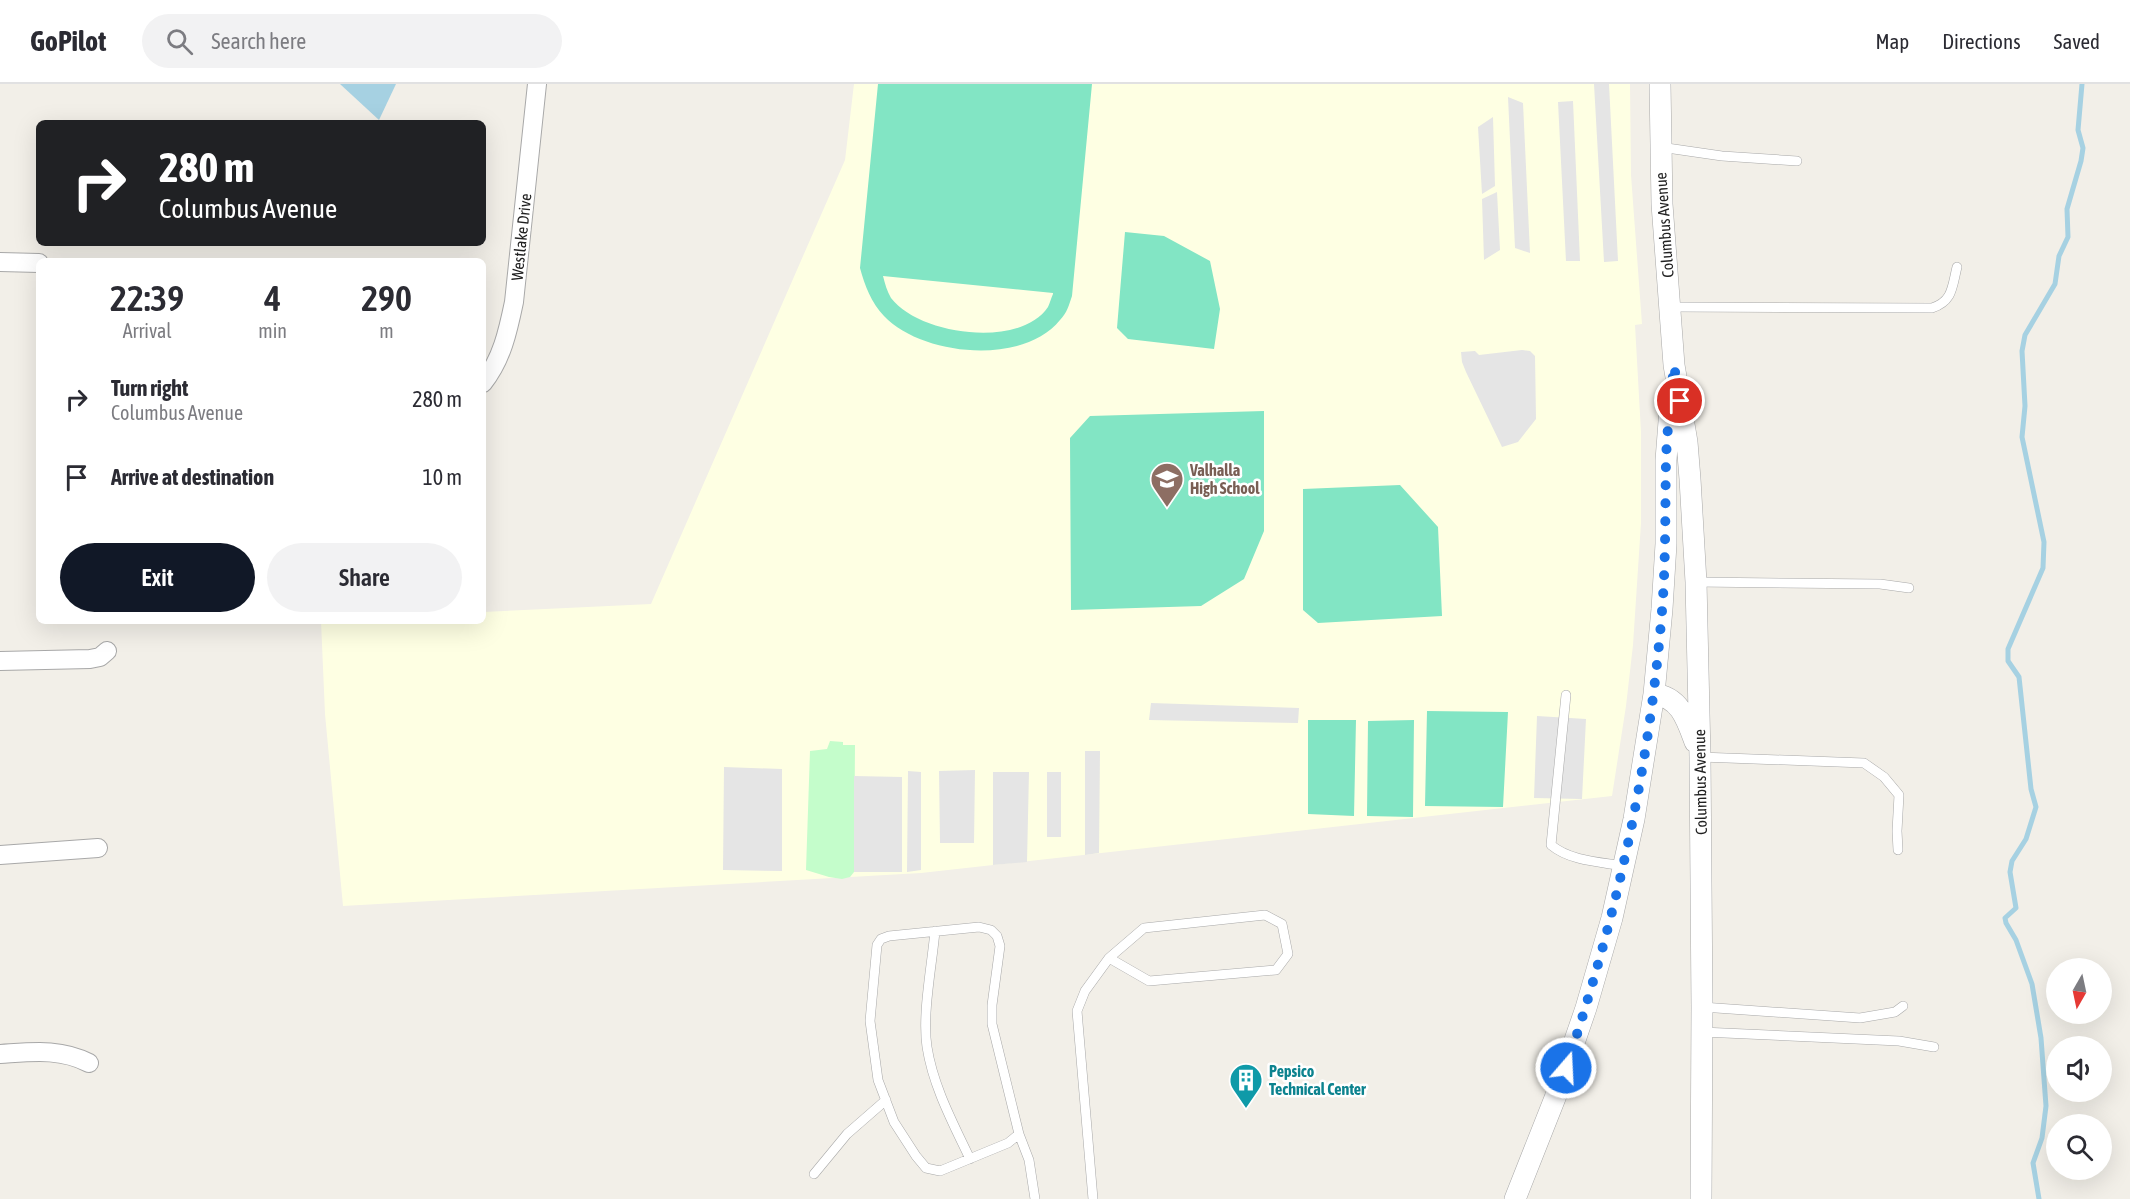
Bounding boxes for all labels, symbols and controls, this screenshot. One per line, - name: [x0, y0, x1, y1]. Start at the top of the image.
- search box: [142, 14, 562, 68]
- text: GoPilot: [30, 25, 106, 57]
- icon: search: [163, 25, 196, 58]
- text: Search here: [211, 28, 306, 54]
- text: Map: [1875, 29, 1909, 53]
- text: Directions: [1942, 29, 2021, 53]
- text: Saved: [2054, 29, 2100, 53]
- text: 280 m: [159, 143, 254, 191]
- icon: right: [60, 144, 138, 222]
- street label: Columbus Avenue: [1651, 172, 1677, 278]
- text: Columbus Avenue: [159, 193, 337, 224]
- street label: Westlake Drive: [507, 193, 535, 281]
- text: 22:39: [110, 277, 184, 319]
- text: 4: [264, 277, 281, 319]
- text: 290: [361, 277, 412, 319]
- text: Arrival: [123, 319, 172, 342]
- text: min: [258, 319, 287, 342]
- text: m: [379, 319, 394, 342]
- text: Turn right: [111, 375, 188, 401]
- pin: [1654, 375, 1705, 426]
- icon: right: [60, 383, 93, 416]
- icon: arrive: [1663, 384, 1696, 417]
- text: 280 m: [412, 386, 462, 412]
- text: Columbus Avenue: [111, 401, 243, 424]
- icon: arrive: [60, 461, 93, 494]
- school or university icon: Valhalla High School: [1149, 461, 1185, 508]
- place label: Valhalla High School: [1189, 461, 1260, 497]
- text: Arrive at destination: [111, 464, 274, 490]
- text: 10 m: [422, 464, 462, 490]
- button: Exit: [60, 543, 255, 612]
- button: Share: [267, 543, 462, 612]
- street label: Columbus Avenue: [1690, 729, 1710, 835]
- north arrow: [2046, 958, 2112, 1024]
- map controls: [2046, 958, 2112, 1180]
- position arrow: [1534, 1036, 1598, 1100]
- button: sound: [2046, 1036, 2112, 1102]
- building icon: Pepsico Technical Center: [1228, 1062, 1264, 1109]
- place label: Pepsico Technical Center: [1269, 1062, 1366, 1098]
- button: search: [2046, 1114, 2112, 1180]

